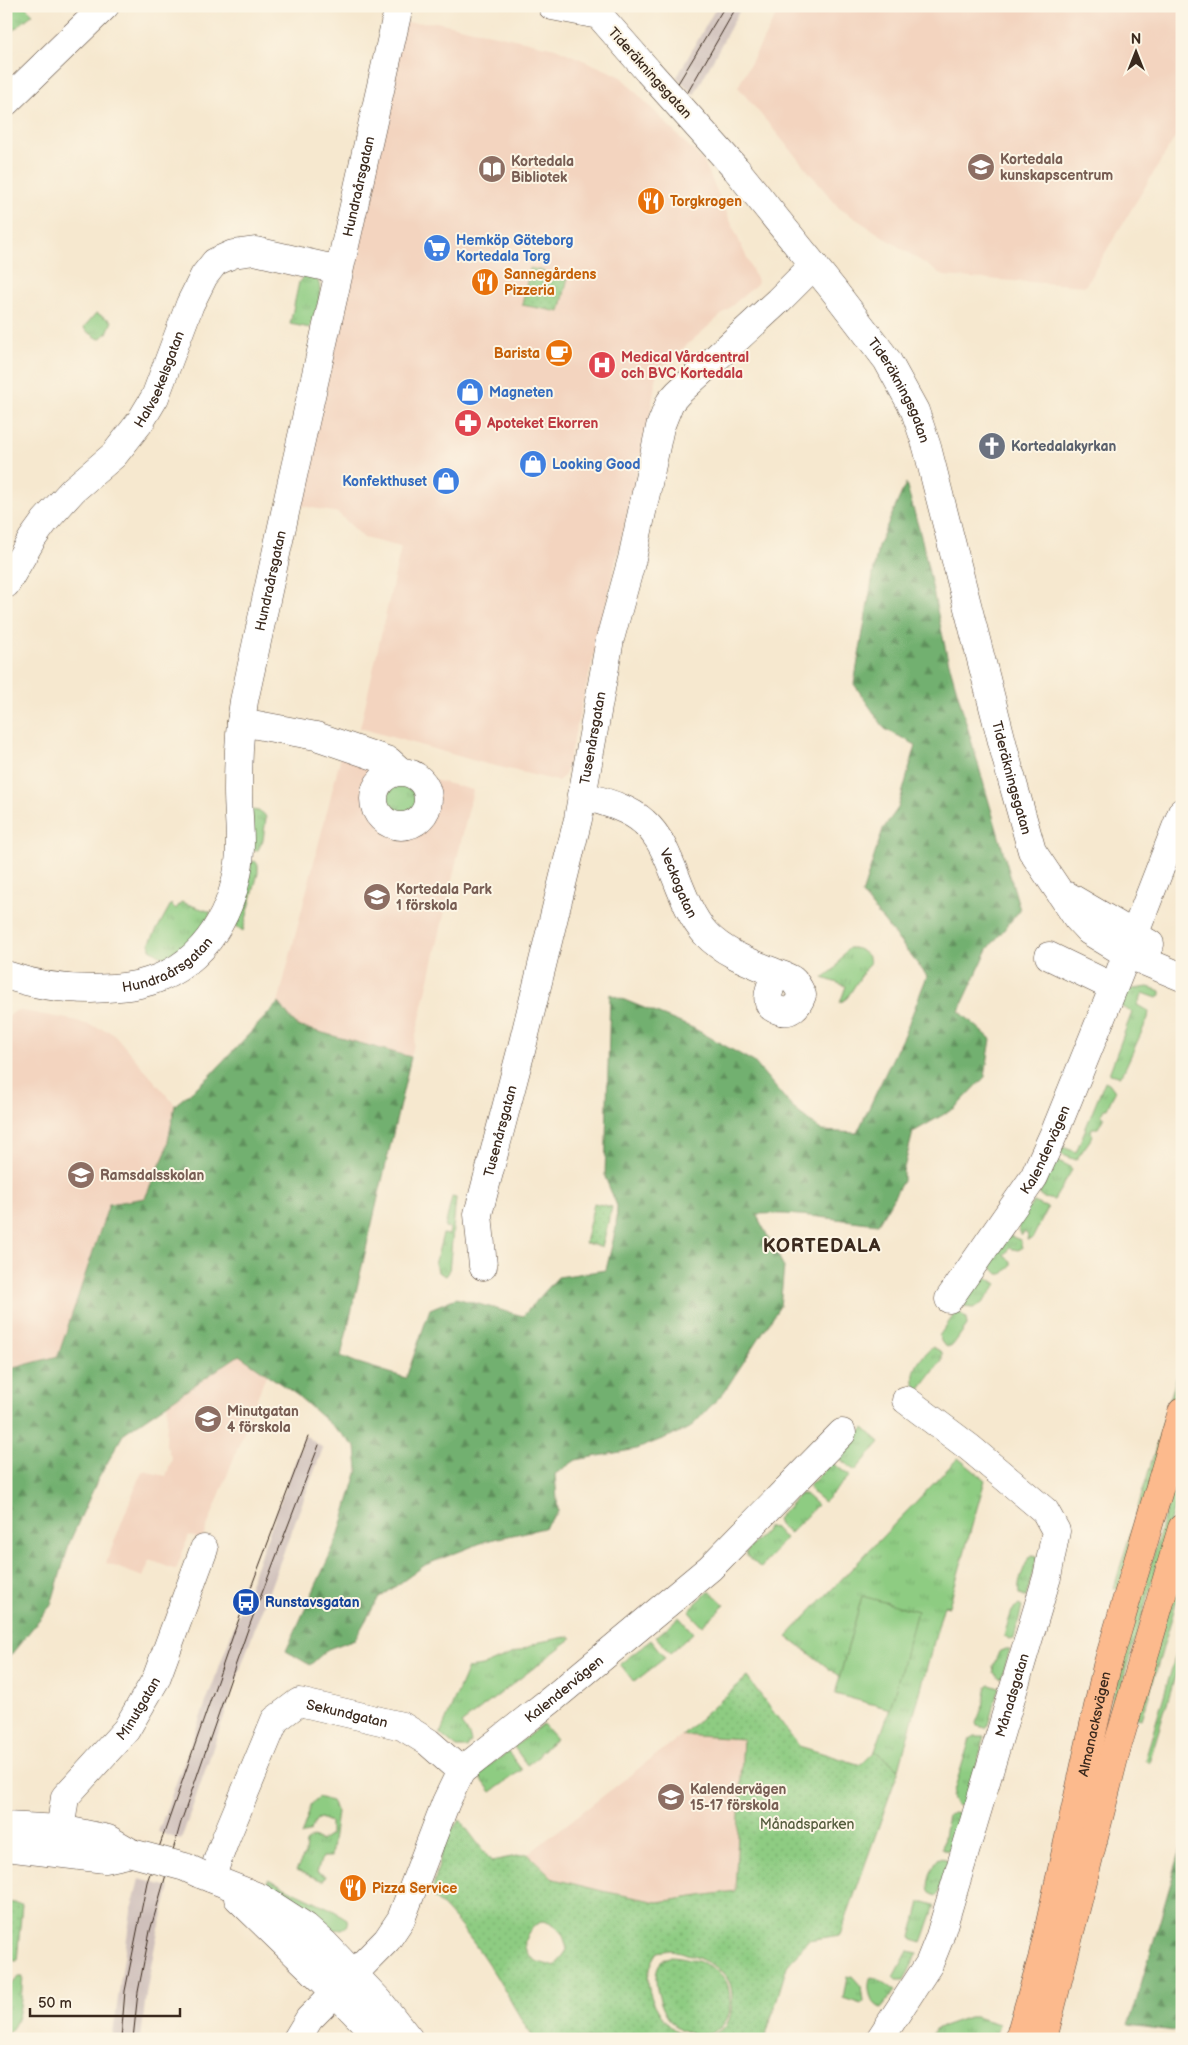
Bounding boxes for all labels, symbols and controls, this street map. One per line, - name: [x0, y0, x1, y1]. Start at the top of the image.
- street label: Tideräkningsgatan: [605, 24, 695, 122]
- north arrow: [1110, 28, 1160, 78]
- text: N: [1131, 31, 1141, 48]
- street label: Hundraårsgatan: [339, 134, 378, 238]
- place label: Kortedala kunskapscentrum: [1000, 151, 1113, 184]
- school or university icon: Kortedala kunskapscentrum: [966, 152, 996, 182]
- place label: Kortedala Bibliotek: [511, 153, 574, 186]
- library icon: Kortedala Bibliotek: [477, 154, 507, 184]
- restaurant icon: Torgkrogen: [636, 186, 666, 216]
- place label: Torgkrogen: [670, 193, 742, 210]
- place label: Hemköp Göteborg Kortedala Torg: [456, 232, 573, 265]
- supermarket icon: Hemköp Göteborg Kortedala Torg: [422, 233, 452, 263]
- place label: Sannegårdens Pizzeria: [504, 266, 596, 299]
- restaurant icon: Sannegårdens Pizzeria: [470, 267, 500, 297]
- street label: Halvsekelsgatan: [130, 328, 188, 431]
- street label: Tideräkningsgatan: [864, 334, 933, 445]
- cafe icon: Barista: [544, 338, 574, 368]
- place label: Barista: [494, 345, 540, 362]
- place label: Medical Vårdcentral och BVC Kortedala: [621, 349, 749, 382]
- hospital icon: Medical Vårdcentral och BVC Kortedala: [587, 350, 617, 380]
- shop icon: Magneten: [455, 377, 485, 407]
- place label: Magneten: [489, 384, 553, 401]
- pharmacy icon: Apoteket Ekorren: [453, 408, 483, 438]
- place label: Apoteket Ekorren: [486, 415, 598, 432]
- church icon: Kortedalakyrkan: [977, 431, 1007, 461]
- place label: Kortedalakyrkan: [1011, 438, 1116, 455]
- shop icon: Looking Good: [518, 449, 548, 479]
- place label: Looking Good: [552, 456, 641, 473]
- shop icon: Konfekthuset: [431, 466, 461, 496]
- place label: Konfekthuset: [342, 473, 427, 490]
- street label: Hundraårsgatan: [251, 529, 289, 633]
- street label: Tusenårsgatan: [576, 690, 609, 786]
- street label: Tideräkningsgatan: [989, 719, 1035, 836]
- street label: Veckogatan: [656, 846, 701, 921]
- place label: Kortedala Park 1 förskola: [396, 881, 493, 914]
- school or university icon: Kortedala Park 1 förskola: [362, 882, 392, 912]
- street label: Hundraårsgatan: [121, 933, 216, 996]
- street label: Tusenårsgatan: [480, 1083, 520, 1179]
- street label: Kalendervägen: [1016, 1103, 1073, 1197]
- school or university icon: Ramsdalsskolan: [66, 1160, 96, 1190]
- place label: Ramsdalsskolan: [100, 1167, 205, 1184]
- district label: KORTEDALA: [763, 1235, 881, 1258]
- place label: Minutgatan 4 förskola: [227, 1403, 299, 1436]
- school or university icon: Minutgatan 4 förskola: [193, 1404, 223, 1434]
- bus stop icon: Runstavsgatan: [231, 1587, 261, 1617]
- place label: Runstavsgatan: [265, 1594, 360, 1611]
- street label: Månadsgatan: [991, 1651, 1032, 1739]
- street label: Kalendervägen: [521, 1652, 607, 1726]
- street label: Almanacksvägen: [1074, 1670, 1114, 1778]
- street label: Minutgatan: [113, 1674, 164, 1744]
- street label: Sekundgatan: [305, 1696, 390, 1731]
- place label: Kalendervägen 15-17 förskola: [690, 1781, 787, 1814]
- school or university icon: Kalendervägen 15-17 förskola: [656, 1782, 686, 1812]
- park label: Månadsparken: [760, 1816, 854, 1833]
- restaurant icon: Pizza Service: [338, 1873, 368, 1903]
- place label: Pizza Service: [372, 1880, 457, 1897]
- scale bar: [30, 1985, 180, 2017]
- text: 50 m: [38, 1994, 72, 2013]

